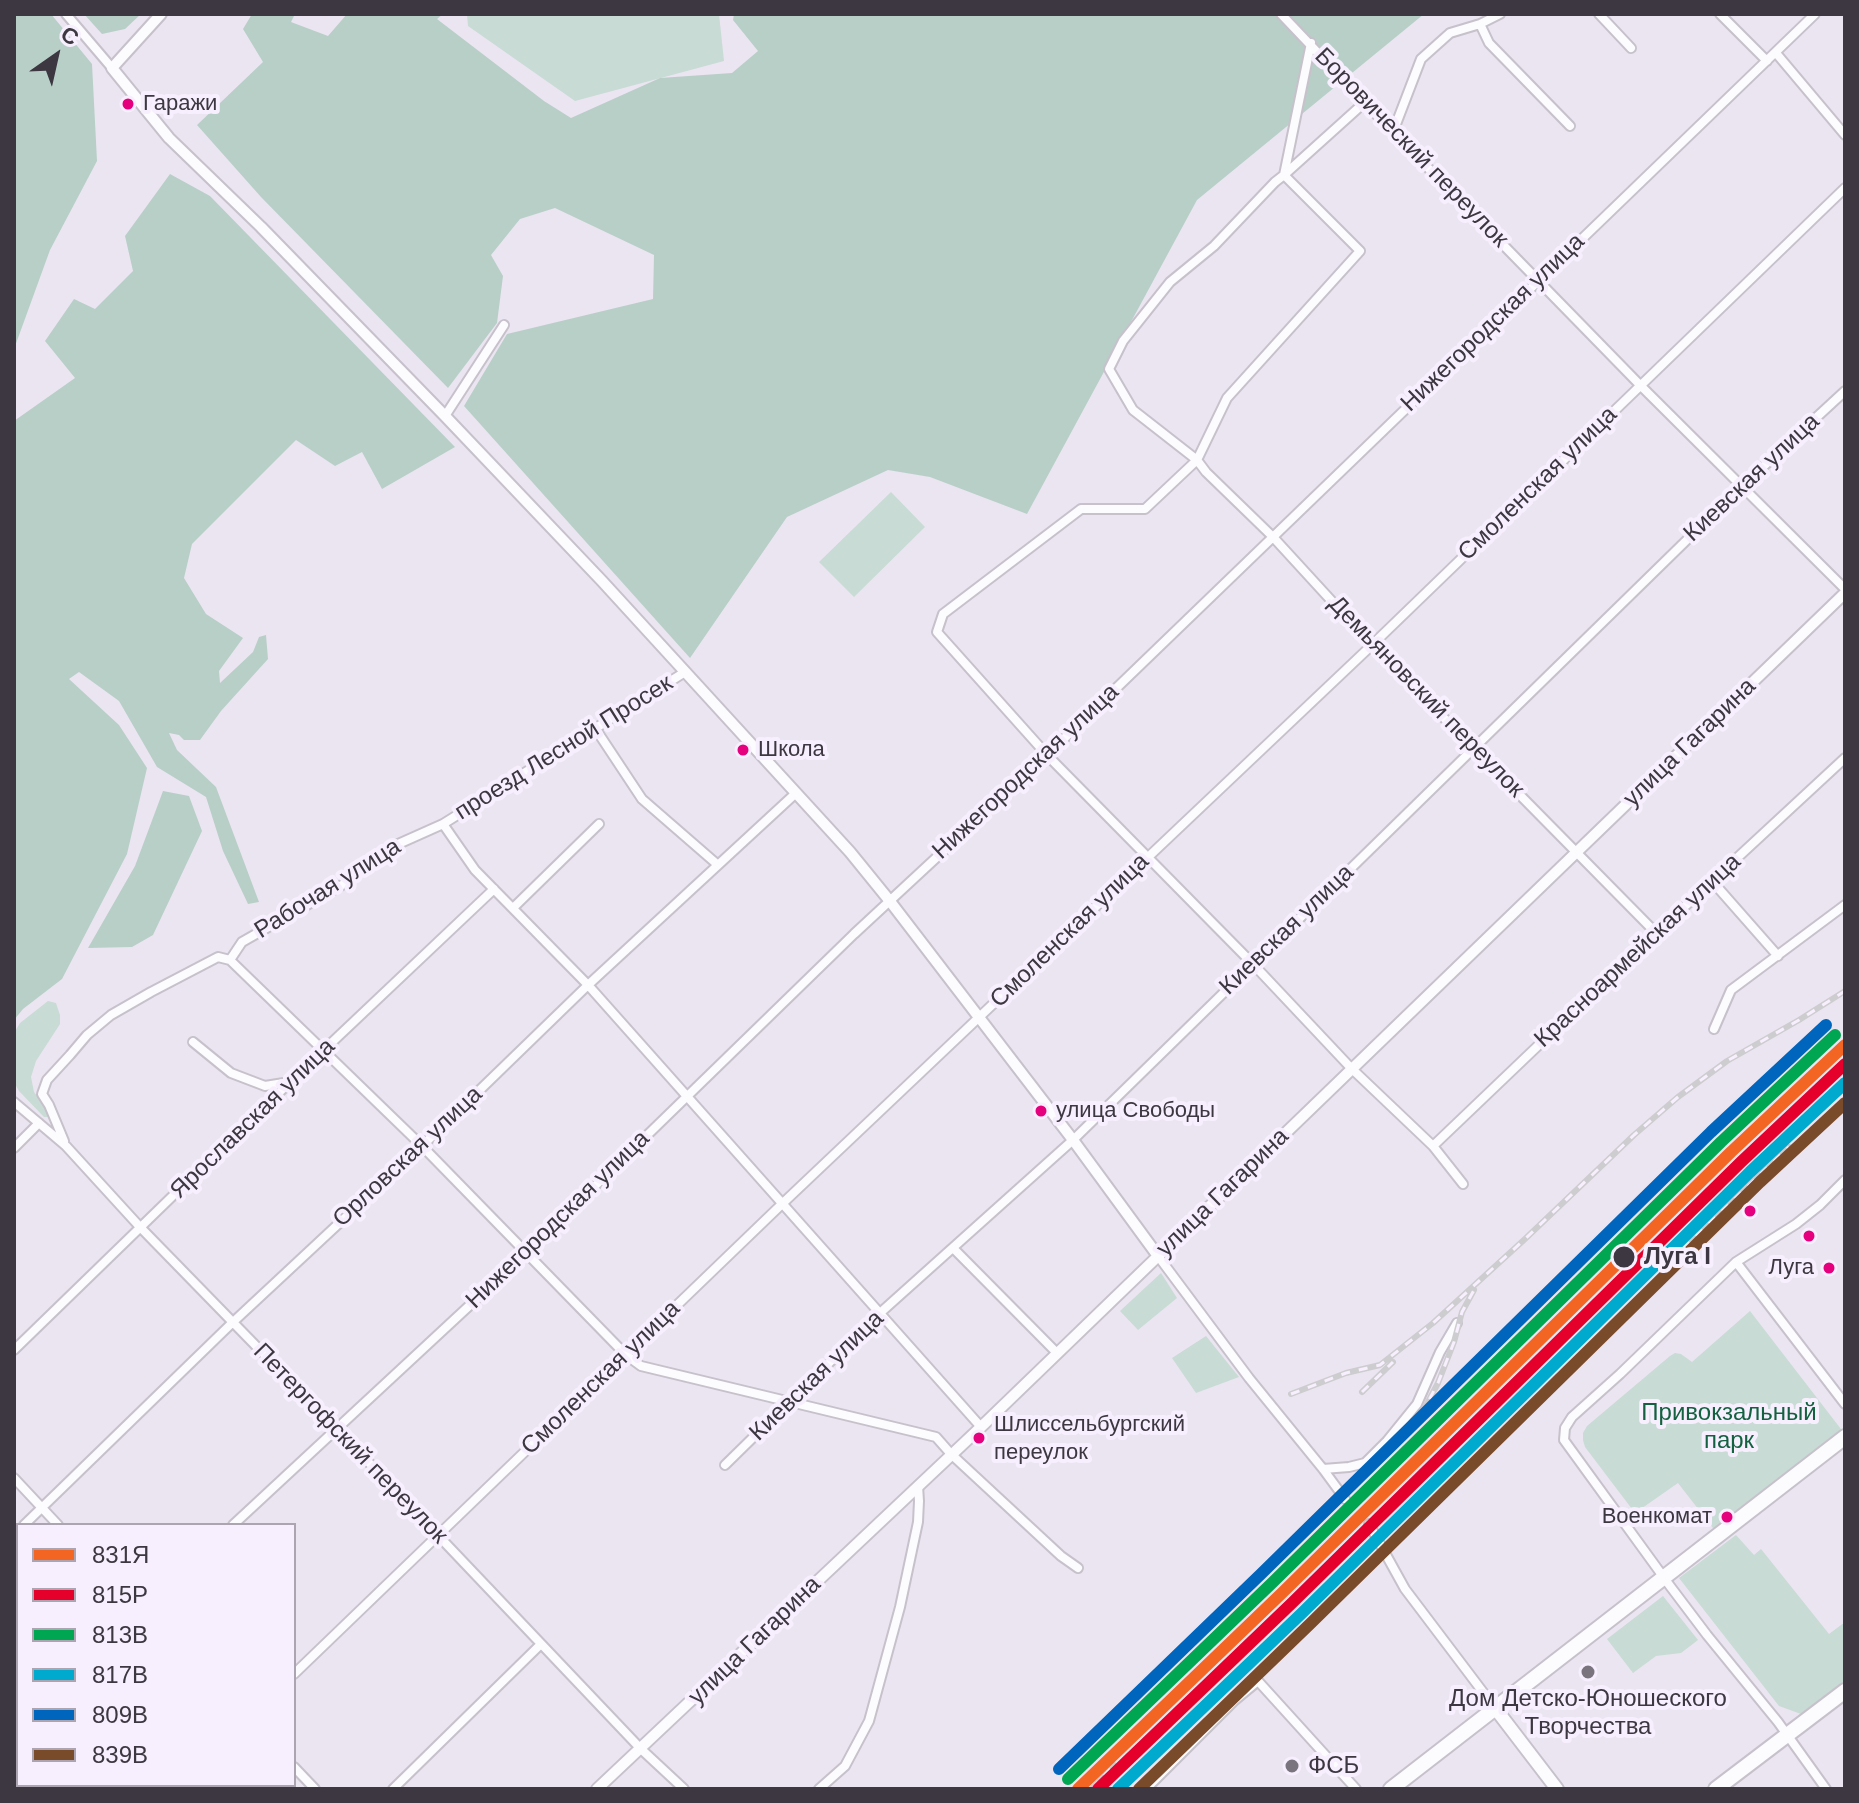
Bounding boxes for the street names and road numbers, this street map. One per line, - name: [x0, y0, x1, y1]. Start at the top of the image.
- street label: Боровический переулок: [1308, 42, 1514, 254]
- street label: Нижегородская улица: [1395, 228, 1591, 418]
- street label: Смоленская улица: [1453, 401, 1623, 567]
- street label: Киевская улица: [1678, 408, 1826, 548]
- street label: Демьяновский переулок: [1322, 590, 1530, 804]
- street label: проезд Лесной Просек: [450, 669, 678, 827]
- street label: улица Гагарина: [1618, 673, 1762, 813]
- street label: Нижегородская улица: [927, 678, 1125, 866]
- street label: Рабочая улица: [250, 833, 406, 945]
- street label: Смоленская улица: [985, 848, 1155, 1014]
- street label: Красноармейская улица: [1529, 848, 1747, 1054]
- street label: Киевская улица: [1214, 859, 1360, 1001]
- street label: Ярославская улица: [165, 1033, 341, 1205]
- street label: Орловская улица: [327, 1081, 489, 1233]
- street label: улица Гагарина: [1151, 1123, 1295, 1263]
- street label: Нижегородская улица: [460, 1125, 656, 1315]
- street label: Смоленская улица: [516, 1295, 686, 1461]
- street label: Киевская улица: [744, 1305, 890, 1447]
- street label: Петергофский переулок: [247, 1338, 453, 1550]
- street label: улица Гагарина: [683, 1571, 827, 1711]

